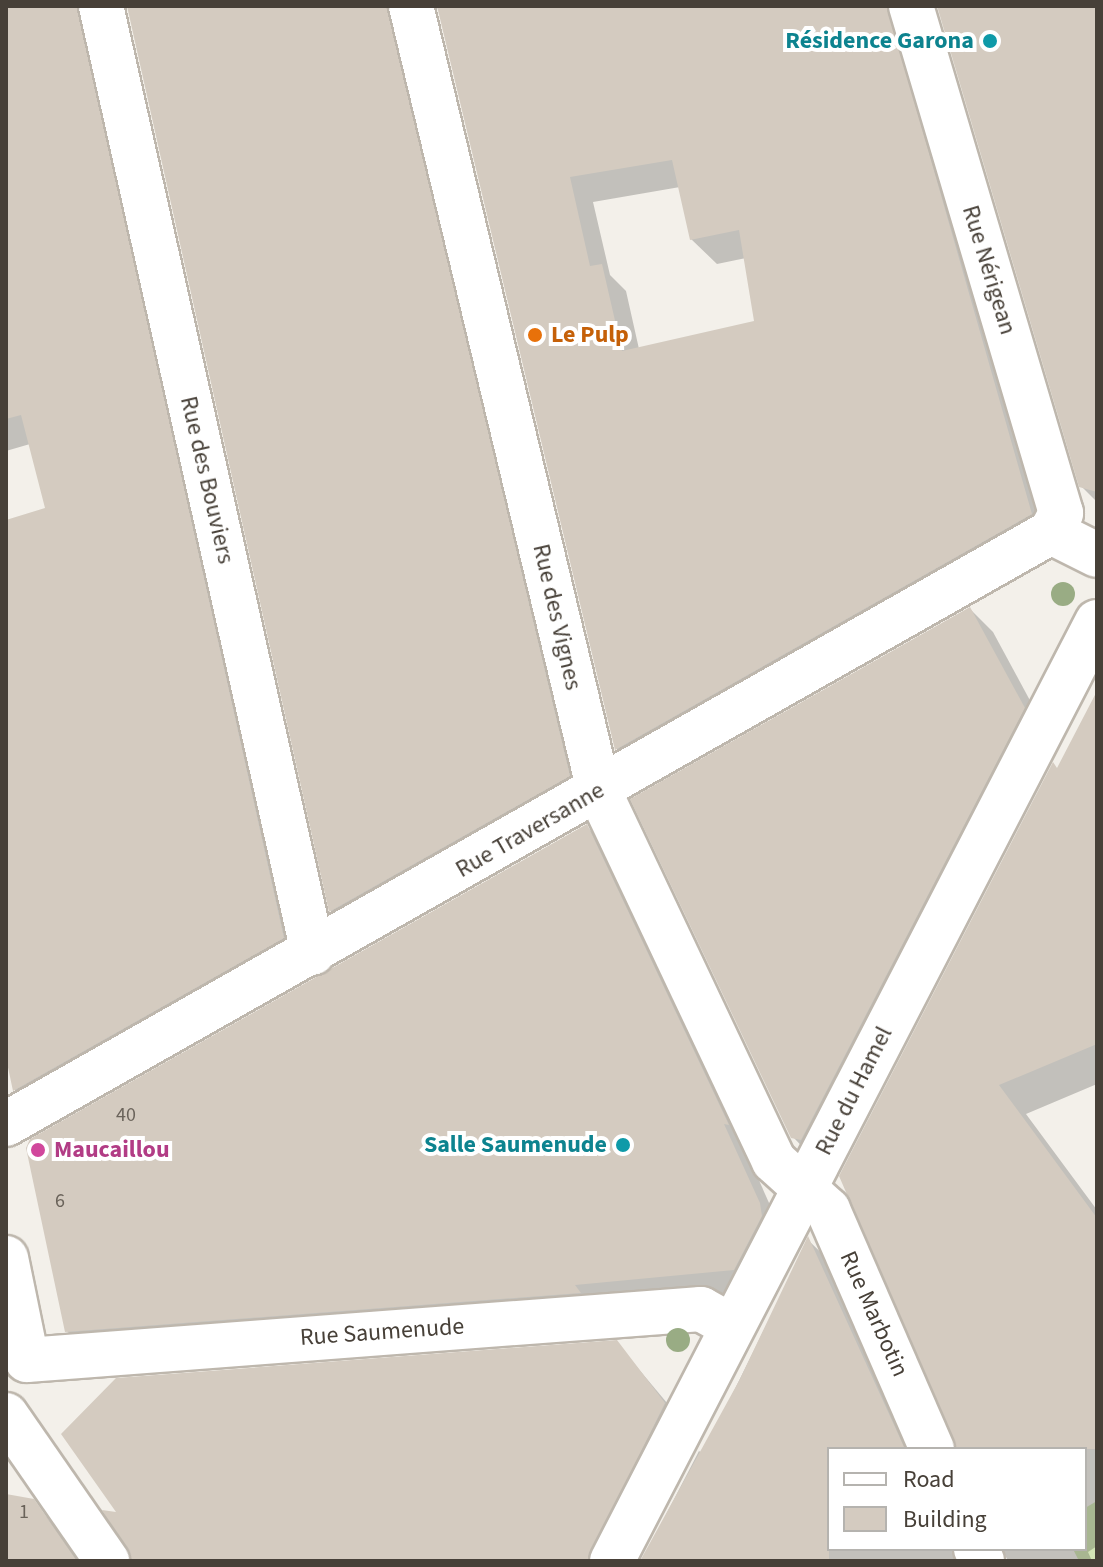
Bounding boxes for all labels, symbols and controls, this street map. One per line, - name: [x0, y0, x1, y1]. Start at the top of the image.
- place label: Résidence Garona: [785, 27, 974, 55]
- marker: Résidence Garona: [981, 32, 999, 50]
- street label: Rue Nérigean: [956, 202, 1022, 338]
- place label: Le Pulp: [551, 321, 629, 349]
- marker: Le Pulp: [526, 326, 544, 344]
- street label: Rue des Bouviers: [174, 393, 240, 567]
- street label: Rue des Vignes: [526, 541, 588, 693]
- street label: Rue Traversanne: [451, 776, 609, 884]
- street label: Rue du Hamel: [809, 1022, 899, 1160]
- house number: 40: [116, 1103, 136, 1127]
- place label: Salle Saumenude: [424, 1131, 607, 1159]
- place label: Maucaillou: [54, 1136, 170, 1164]
- marker: Salle Saumenude: [614, 1136, 632, 1154]
- marker: Maucaillou: [29, 1141, 47, 1159]
- house number: 6: [55, 1189, 65, 1213]
- street label: Rue Marbotin: [834, 1247, 914, 1381]
- street label: Rue Saumenude: [299, 1312, 465, 1352]
- legend: [827, 1447, 1087, 1551]
- text: Road: [903, 1462, 955, 1497]
- house number: 1: [19, 1500, 29, 1524]
- text: Building: [903, 1502, 987, 1537]

